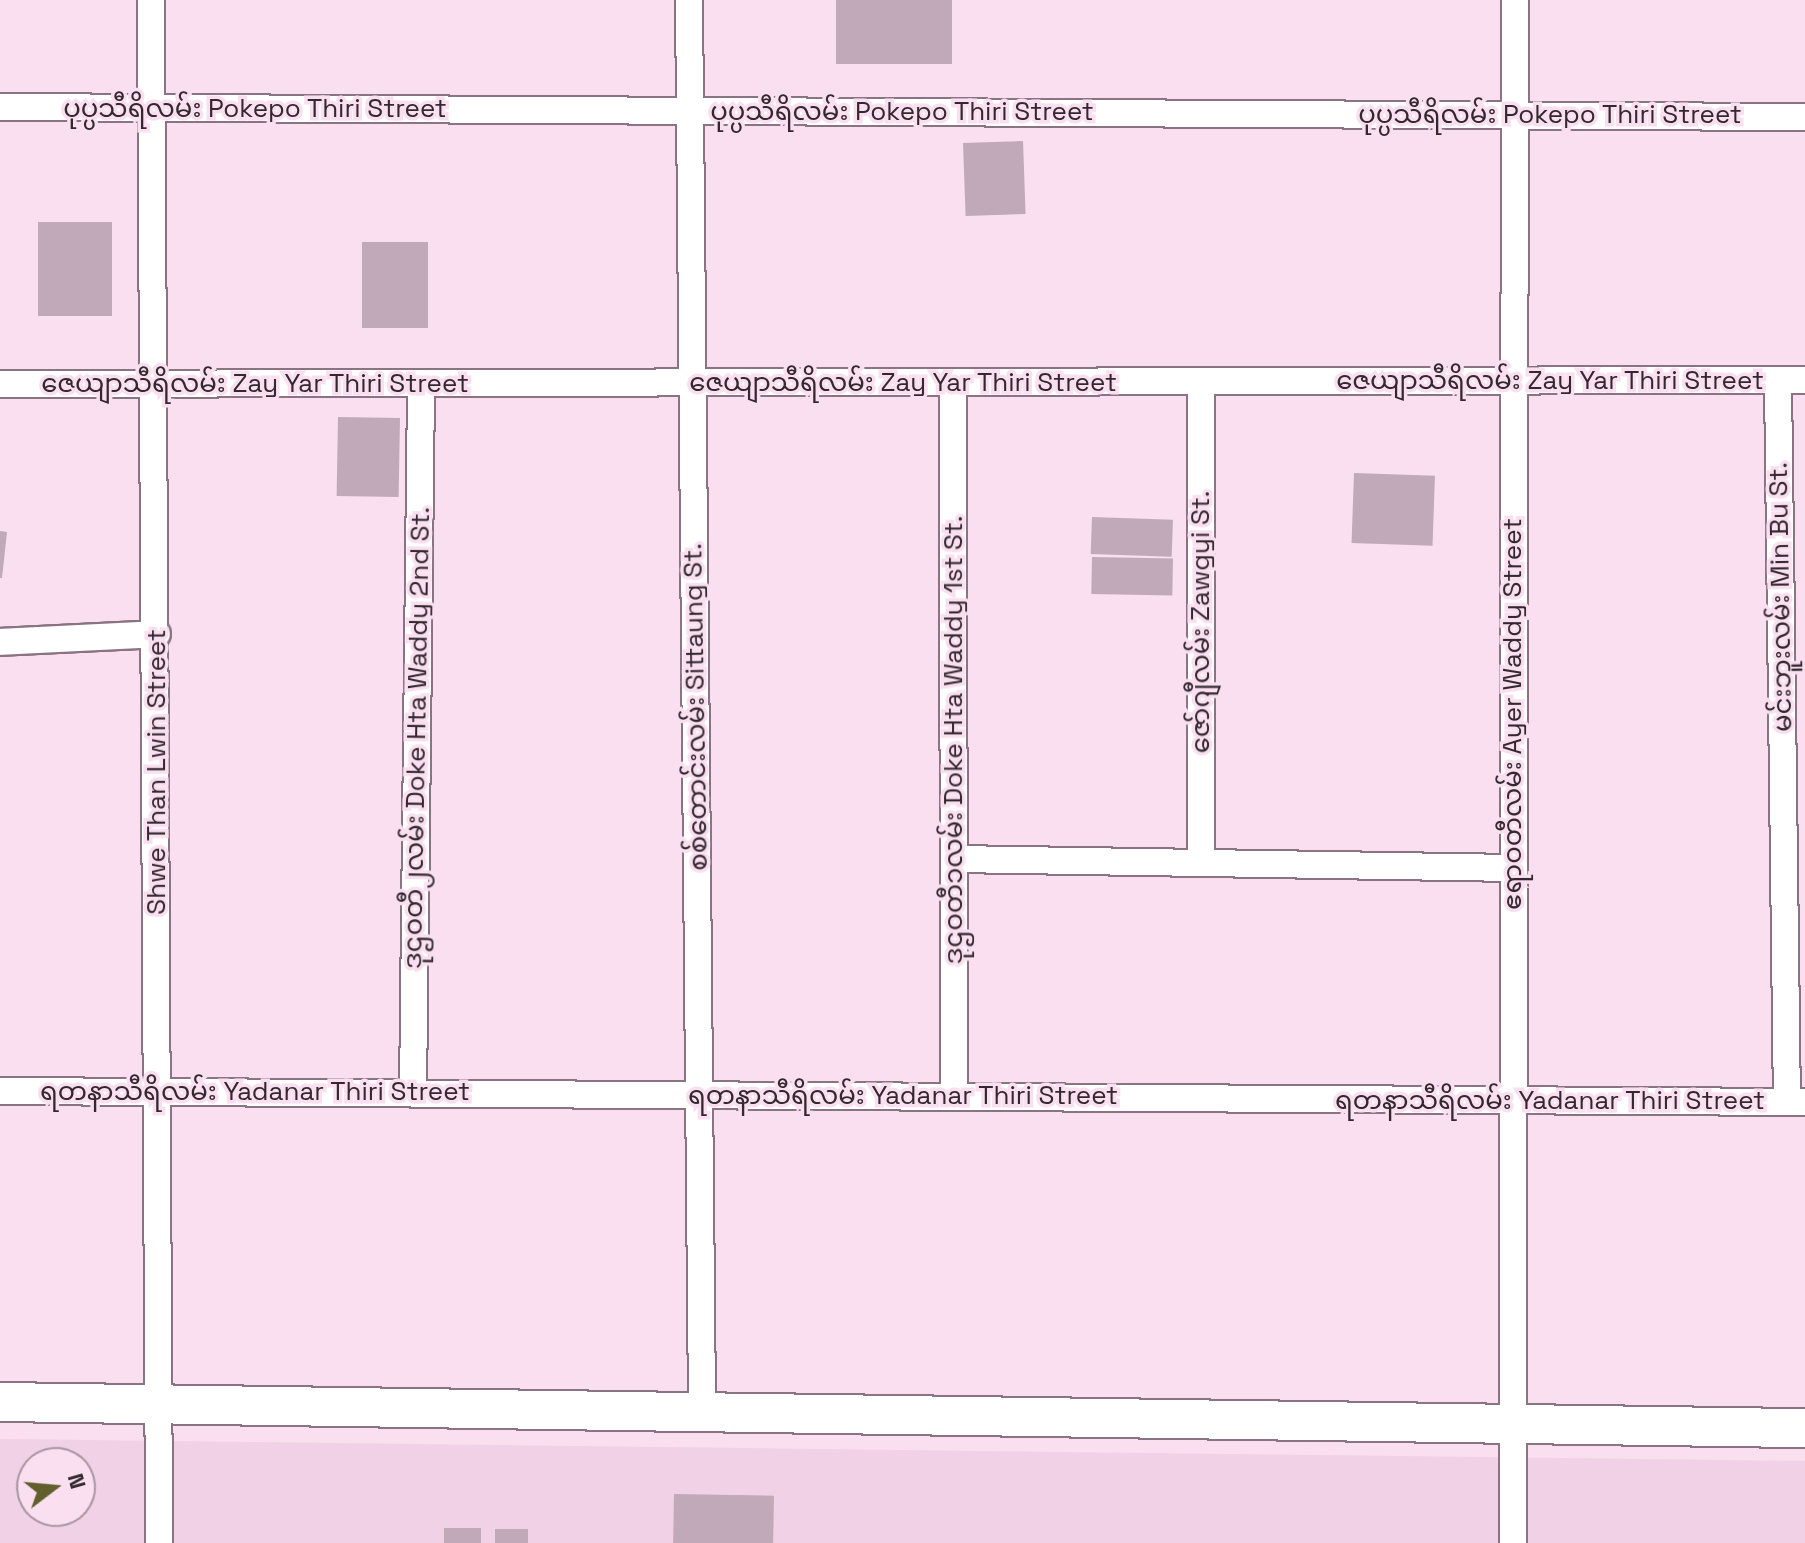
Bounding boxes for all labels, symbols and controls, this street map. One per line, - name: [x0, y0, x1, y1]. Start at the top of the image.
- street label: ပုပ္ပသီရိလမ်း Pokepo Thiri Street: [63, 93, 447, 125]
- street label: ပုပ္ပသီရိလမ်း Pokepo Thiri Street: [710, 96, 1094, 128]
- street label: ပုပ္ပသီရိလမ်း Pokepo Thiri Street: [1358, 99, 1742, 131]
- street label: ဇေယျာသီရိလမ်း Zay Yar Thiri Street: [1336, 365, 1764, 397]
- street label: ဇေယျာသီရိလမ်း Zay Yar Thiri Street: [689, 367, 1117, 399]
- street label: ဇေယျာသီရိလမ်း Zay Yar Thiri Street: [41, 368, 469, 400]
- street label: မင်းဘူးလမ်း Min Bu St.: [1763, 462, 1799, 732]
- street label: ဇော်ဂျီလမ်း Zawgyi St.: [1185, 491, 1217, 753]
- street label: ဒုဌဝတီ၂လမ်း Doke Hta Waddy 2nd St.: [397, 506, 437, 970]
- street label: ဒုဌဝတီ၁လမ်း Doke Hta Waddy 1st St.: [938, 515, 970, 965]
- street label: ဧရာဝတီလမ်း Ayer Waddy Street: [1497, 518, 1529, 910]
- street label: စစ်တောင်းလမ်း Sittaung St.: [678, 543, 714, 871]
- street label: Shwe Than Lwin Street: [141, 629, 173, 915]
- street label: ရတနာသီရိလမ်း Yadanar Thiri Street: [40, 1076, 470, 1108]
- street label: ရတနာသီရိလမ်း Yadanar Thiri Street: [688, 1080, 1118, 1112]
- street label: ရတနာသီရိလမ်း Yadanar Thiri Street: [1335, 1085, 1765, 1117]
- north arrow: [16, 1447, 96, 1527]
- text: N: [62, 1470, 93, 1492]

